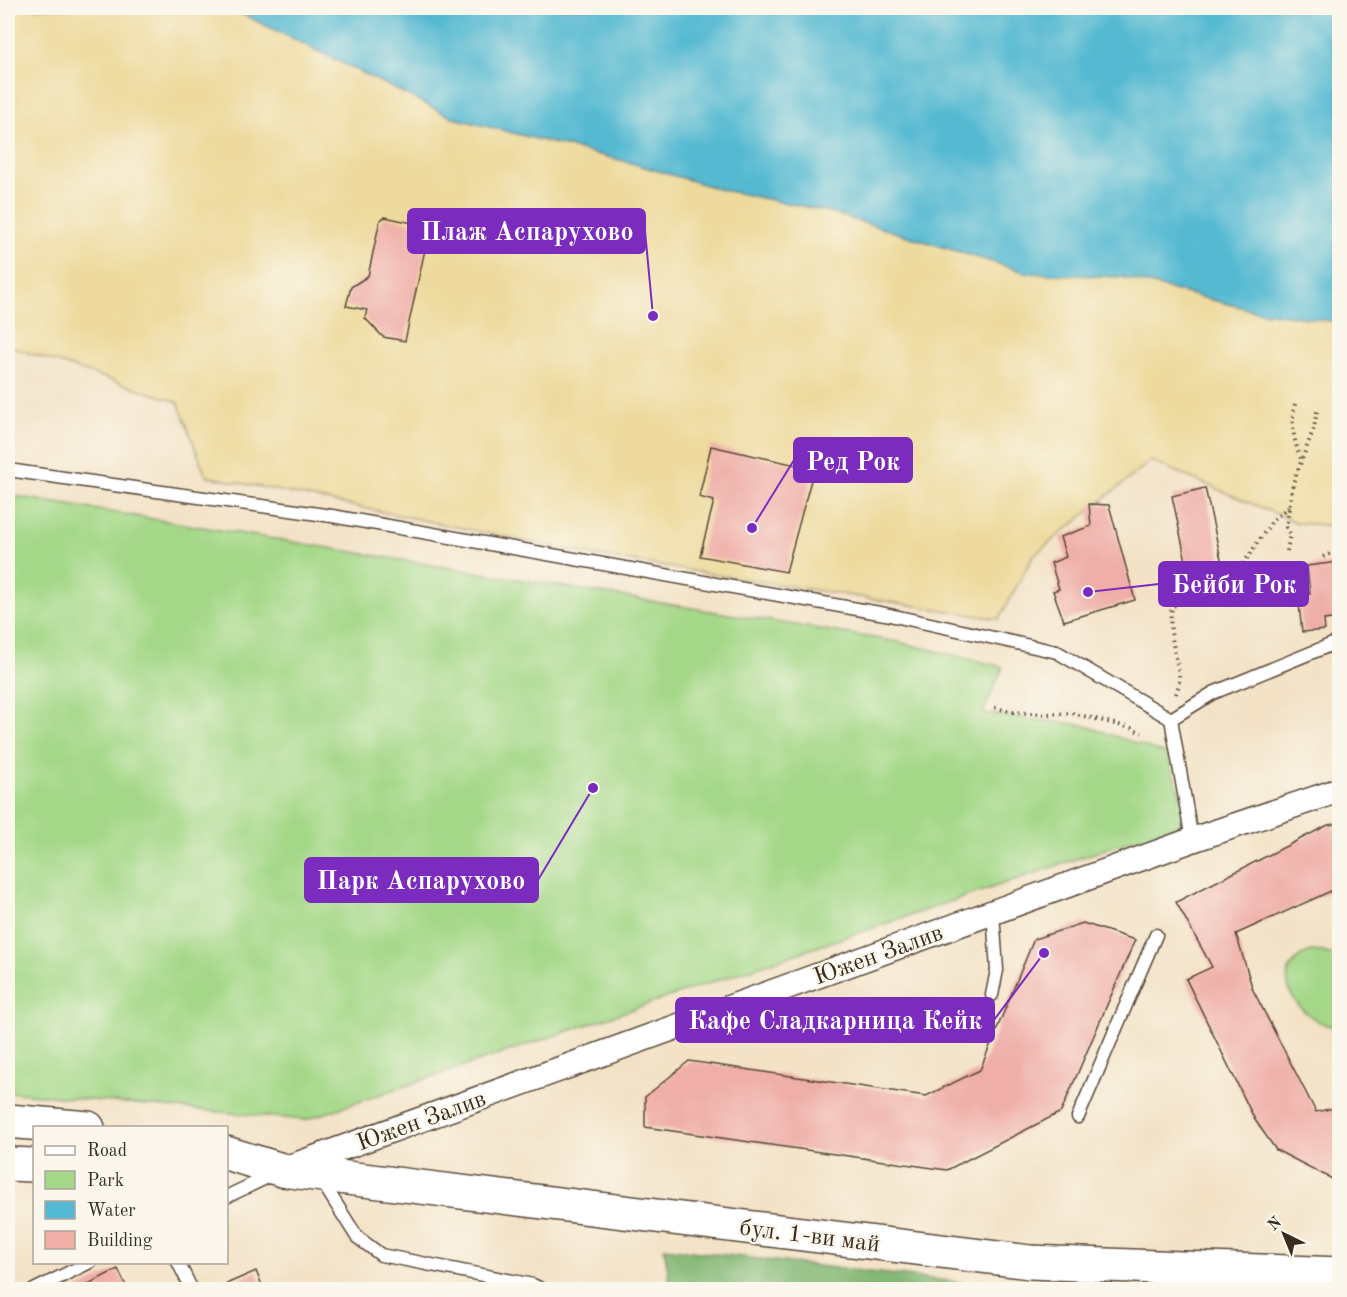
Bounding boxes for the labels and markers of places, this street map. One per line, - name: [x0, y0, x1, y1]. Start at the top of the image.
- callout: Плаж Аспарухово: [408, 209, 645, 253]
- callout: Ред Рок: [794, 438, 912, 482]
- callout: Бейби Рок: [1159, 562, 1308, 606]
- callout: Парк Аспарухово: [305, 858, 538, 902]
- callout: Кафе Сладкарница Кейк: [676, 998, 994, 1042]

